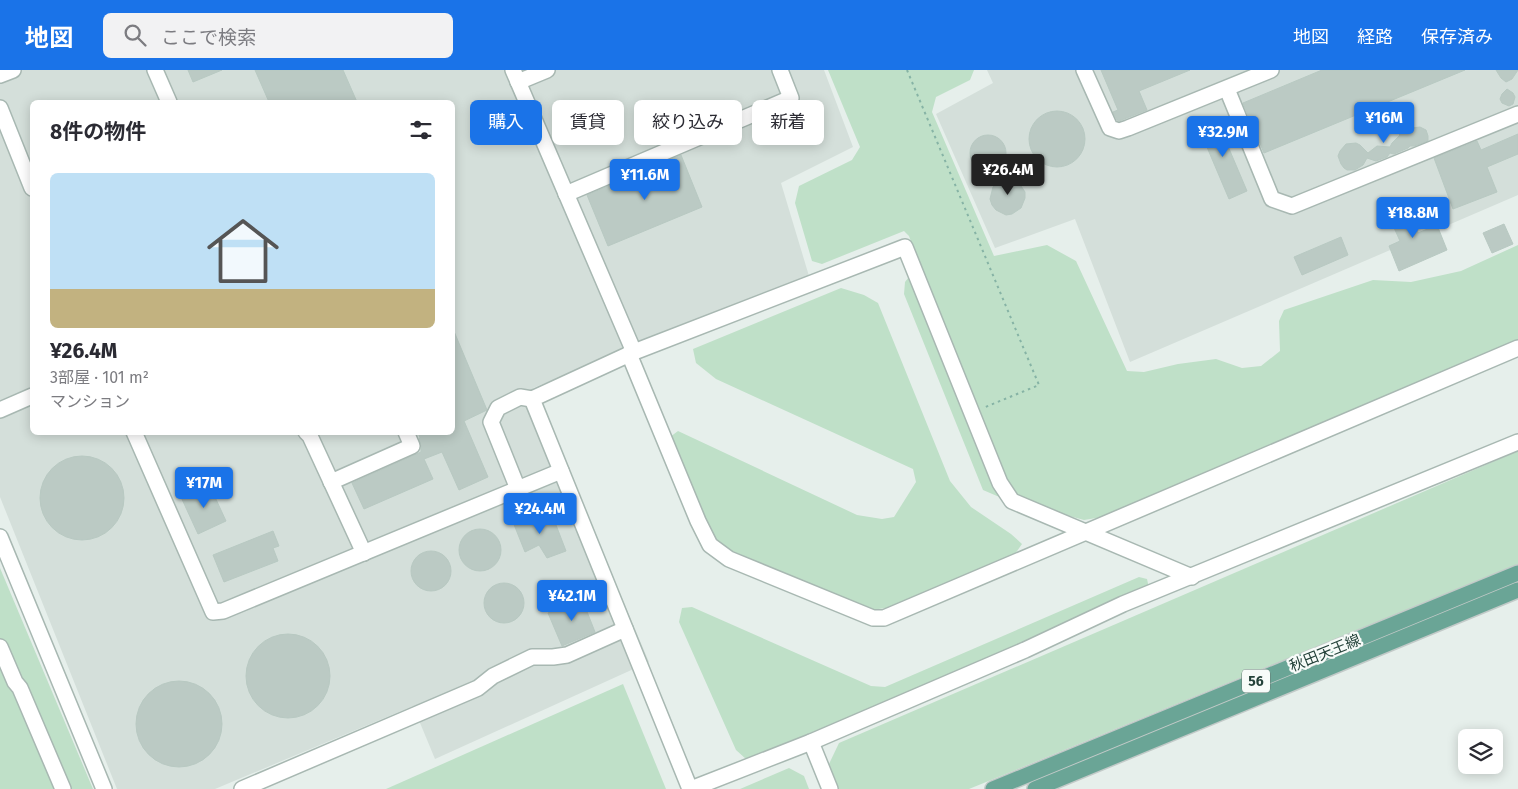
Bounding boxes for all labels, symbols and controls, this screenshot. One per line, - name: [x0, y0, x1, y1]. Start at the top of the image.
- search box: [103, 13, 453, 58]
- icon: search: [121, 21, 149, 49]
- text: 地図: [25, 24, 73, 52]
- text: ここで検索: [161, 26, 256, 49]
- text: 地図: [1293, 26, 1329, 48]
- text: 経路: [1357, 26, 1393, 48]
- text: 保存済み: [1421, 26, 1493, 48]
- chip: 購入: [470, 100, 542, 145]
- chip: 賃貸: [552, 100, 624, 145]
- chip: 絞り込み: [634, 100, 742, 145]
- chip: 新着: [752, 100, 824, 145]
- pin: ¥16M: [1354, 102, 1414, 144]
- text: ¥16M: [1365, 108, 1403, 127]
- icon: filters: [407, 116, 435, 144]
- pin: ¥32.9M: [1182, 116, 1264, 158]
- text: 8件の物件: [50, 119, 146, 145]
- text: ¥32.9M: [1198, 122, 1248, 141]
- pin: ¥26.4M: [967, 154, 1049, 196]
- pin: ¥11.6M: [604, 158, 686, 201]
- text: ¥26.4M: [982, 160, 1034, 179]
- text: ¥11.6M: [621, 165, 669, 184]
- pin: ¥18.8M: [1372, 196, 1454, 239]
- text: ¥18.8M: [1387, 203, 1439, 222]
- icon: home: [198, 206, 288, 296]
- text: ¥26.4M: [50, 338, 117, 364]
- text: 3部屋 · 101 m²: [50, 368, 149, 387]
- text: マンション: [50, 392, 130, 411]
- pin: ¥17M: [174, 466, 234, 509]
- text: ¥17M: [186, 473, 222, 492]
- pin: ¥24.4M: [499, 492, 581, 535]
- text: ¥24.4M: [515, 499, 565, 518]
- pin: ¥42.1M: [531, 580, 613, 622]
- text: ¥42.1M: [548, 586, 596, 605]
- street label: 秋田天王線: [1287, 631, 1363, 675]
- road number: 56: [1242, 670, 1270, 692]
- map controls: [1458, 729, 1503, 774]
- button: layers: [1458, 729, 1503, 774]

